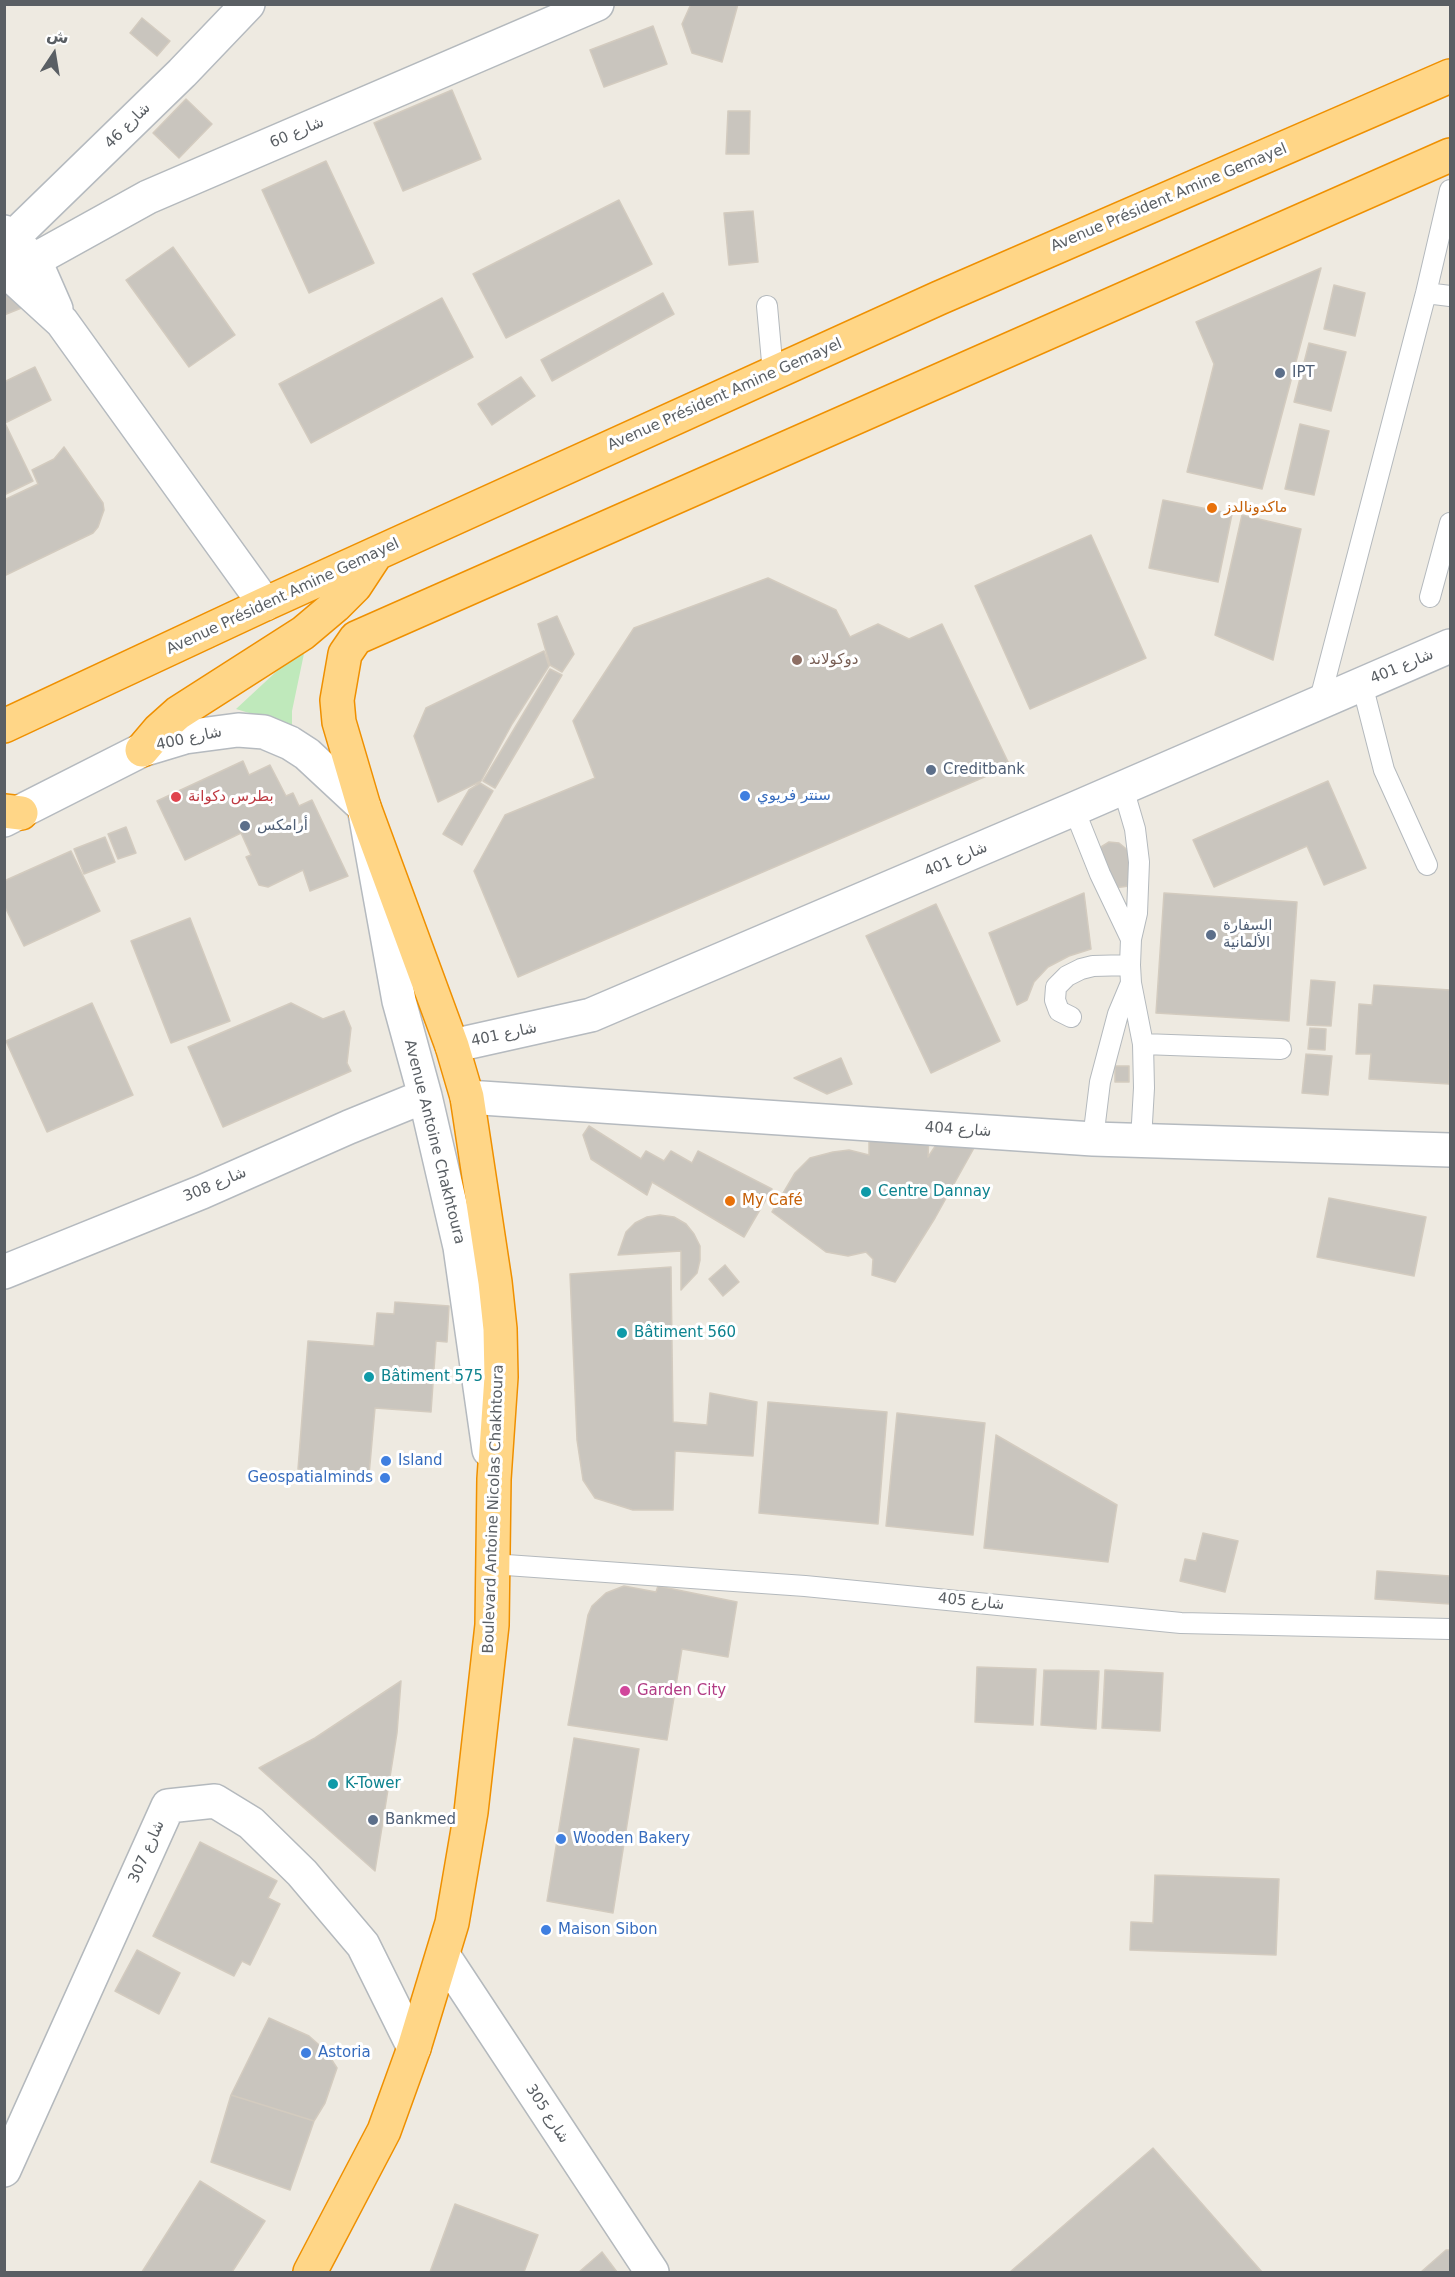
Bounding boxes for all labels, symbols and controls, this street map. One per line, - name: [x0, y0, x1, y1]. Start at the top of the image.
- north arrow: [24, 24, 84, 84]
- text: ش: [45, 24, 71, 47]
- street label: شارع 46: [101, 99, 155, 153]
- street label: شارع 60: [267, 114, 327, 152]
- street label: Avenue Président Amine Gemayel: [1048, 140, 1290, 256]
- street label: Avenue Président Amine Gemayel: [605, 335, 845, 455]
- place label: IPT: [1292, 364, 1315, 382]
- marker: IPT: [1273, 366, 1287, 380]
- place label: ماكدونالدز: [1224, 499, 1287, 517]
- marker: ماكدونالدز: [1205, 501, 1219, 515]
- street label: Avenue Président Amine Gemayel: [164, 535, 402, 659]
- street label: شارع 401: [1368, 646, 1436, 688]
- place label: دوكولاند: [809, 651, 858, 669]
- marker: دوكولاند: [790, 653, 804, 667]
- street label: شارع 400: [154, 723, 224, 755]
- place label: Creditbank: [943, 761, 1025, 779]
- marker: Creditbank: [924, 763, 938, 777]
- place label: سنتر فريوي: [757, 787, 831, 805]
- place label: بطرس دكوانة: [188, 788, 274, 806]
- marker: سنتر فريوي: [738, 789, 752, 803]
- marker: بطرس دكوانة: [169, 790, 183, 804]
- place label: أرامكس: [257, 817, 308, 835]
- marker: أرامكس: [238, 819, 252, 833]
- street label: شارع 401: [922, 839, 990, 881]
- place label: السفارة الألمانية: [1223, 917, 1272, 952]
- marker: السفارة الألمانية: [1204, 928, 1218, 942]
- street label: شارع 401: [469, 1019, 539, 1051]
- street label: Avenue Antoine Chakhtoura: [400, 1038, 468, 1246]
- street label: شارع 404: [924, 1119, 992, 1141]
- street label: شارع 308: [181, 1164, 249, 1206]
- place label: Centre Dannay: [878, 1183, 991, 1201]
- marker: Centre Dannay: [859, 1185, 873, 1199]
- place label: My Café: [742, 1192, 803, 1210]
- marker: My Café: [723, 1194, 737, 1208]
- place label: Bâtiment 560: [634, 1324, 736, 1342]
- marker: Bâtiment 560: [615, 1326, 629, 1340]
- street label: Boulevard Antoine Nicolas Chakhtoura: [480, 1364, 508, 1654]
- place label: Bâtiment 575: [381, 1368, 483, 1386]
- marker: Bâtiment 575: [362, 1370, 376, 1384]
- place label: Island: [398, 1452, 443, 1470]
- marker: Island: [379, 1454, 393, 1468]
- place label: Geospatialminds: [247, 1469, 373, 1487]
- marker: Geospatialminds: [378, 1471, 392, 1485]
- street label: شارع 405: [937, 1590, 1005, 1614]
- place label: Garden City: [637, 1682, 726, 1700]
- marker: Garden City: [618, 1684, 632, 1698]
- place label: K-Tower: [345, 1775, 401, 1793]
- marker: K-Tower: [326, 1777, 340, 1791]
- place label: Bankmed: [385, 1811, 456, 1829]
- marker: Bankmed: [366, 1813, 380, 1827]
- street label: شارع 307: [125, 1818, 169, 1886]
- place label: Wooden Bakery: [573, 1830, 690, 1848]
- marker: Wooden Bakery: [554, 1832, 568, 1846]
- place label: Maison Sibon: [558, 1921, 657, 1939]
- marker: Maison Sibon: [539, 1923, 553, 1937]
- place label: Astoria: [318, 2044, 371, 2062]
- marker: Astoria: [299, 2046, 313, 2060]
- street label: شارع 305: [521, 2081, 573, 2147]

